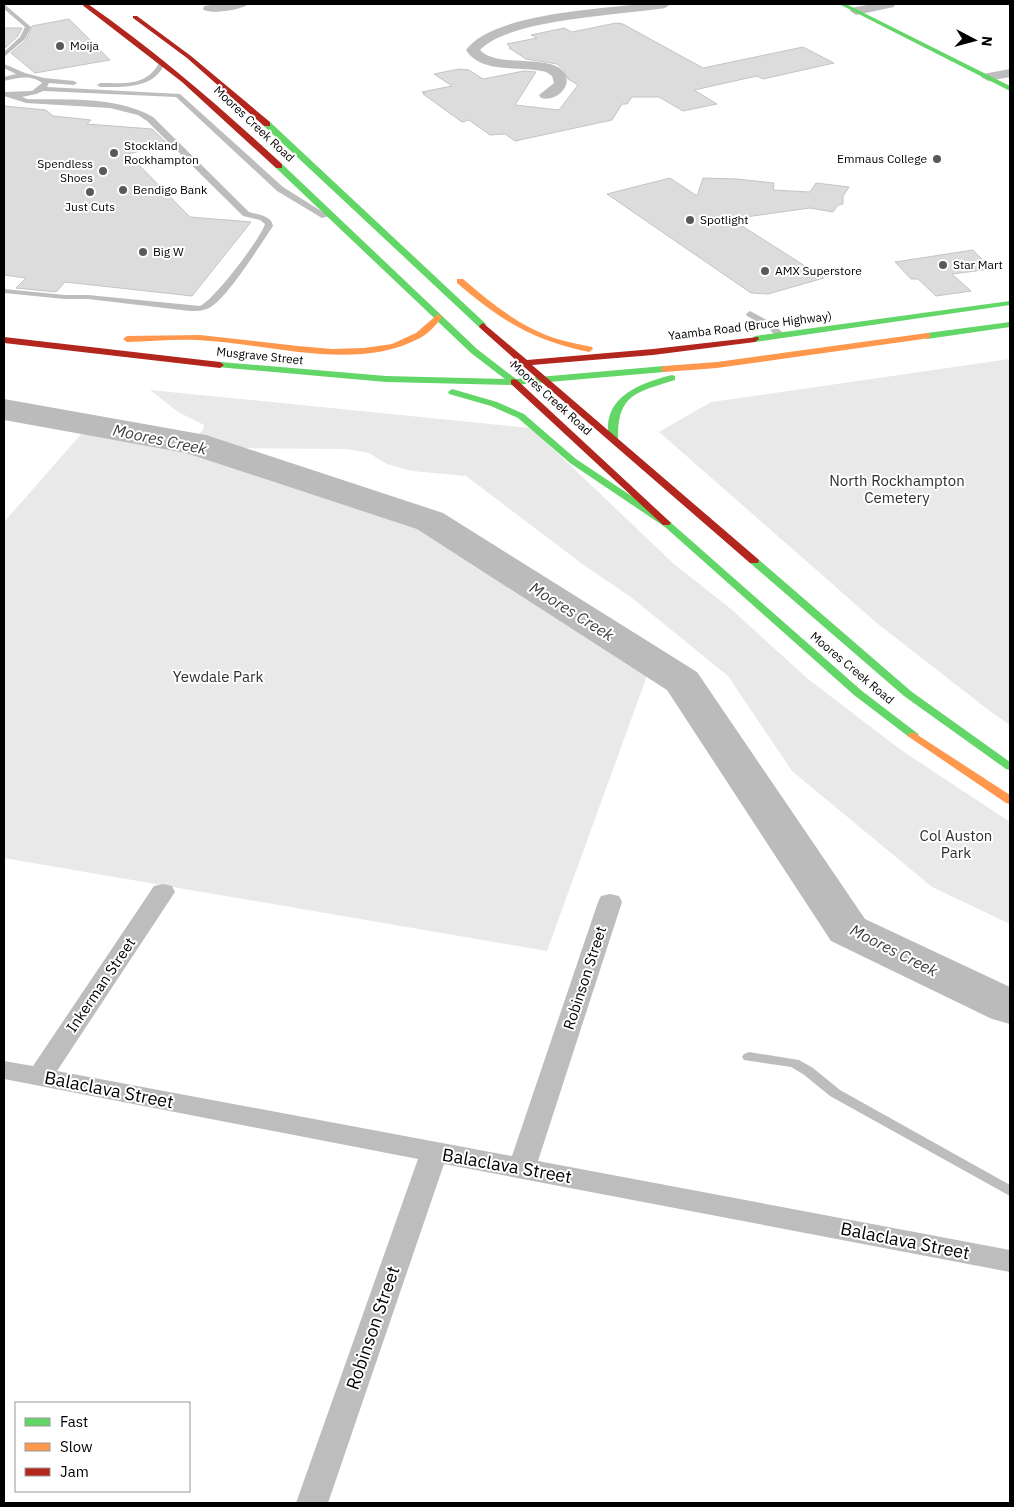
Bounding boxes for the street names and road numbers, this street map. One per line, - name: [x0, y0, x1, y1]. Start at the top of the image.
- street label: Moores Creek Road: [211, 83, 298, 165]
- street label: Yaamba Road (Bruce Highway): [667, 308, 833, 343]
- street label: Musgrave Street: [216, 343, 304, 368]
- street label: Moores Creek Road: [507, 357, 595, 438]
- street label: Moores Creek Road: [807, 628, 897, 707]
- street label: Robinson Street: [559, 924, 610, 1032]
- street label: Inkerman Street: [62, 934, 139, 1036]
- street label: Balaclava Street: [42, 1066, 176, 1113]
- street label: Balaclava Street: [440, 1143, 574, 1188]
- street label: Balaclava Street: [838, 1217, 972, 1264]
- street label: Robinson Street: [341, 1263, 404, 1393]

